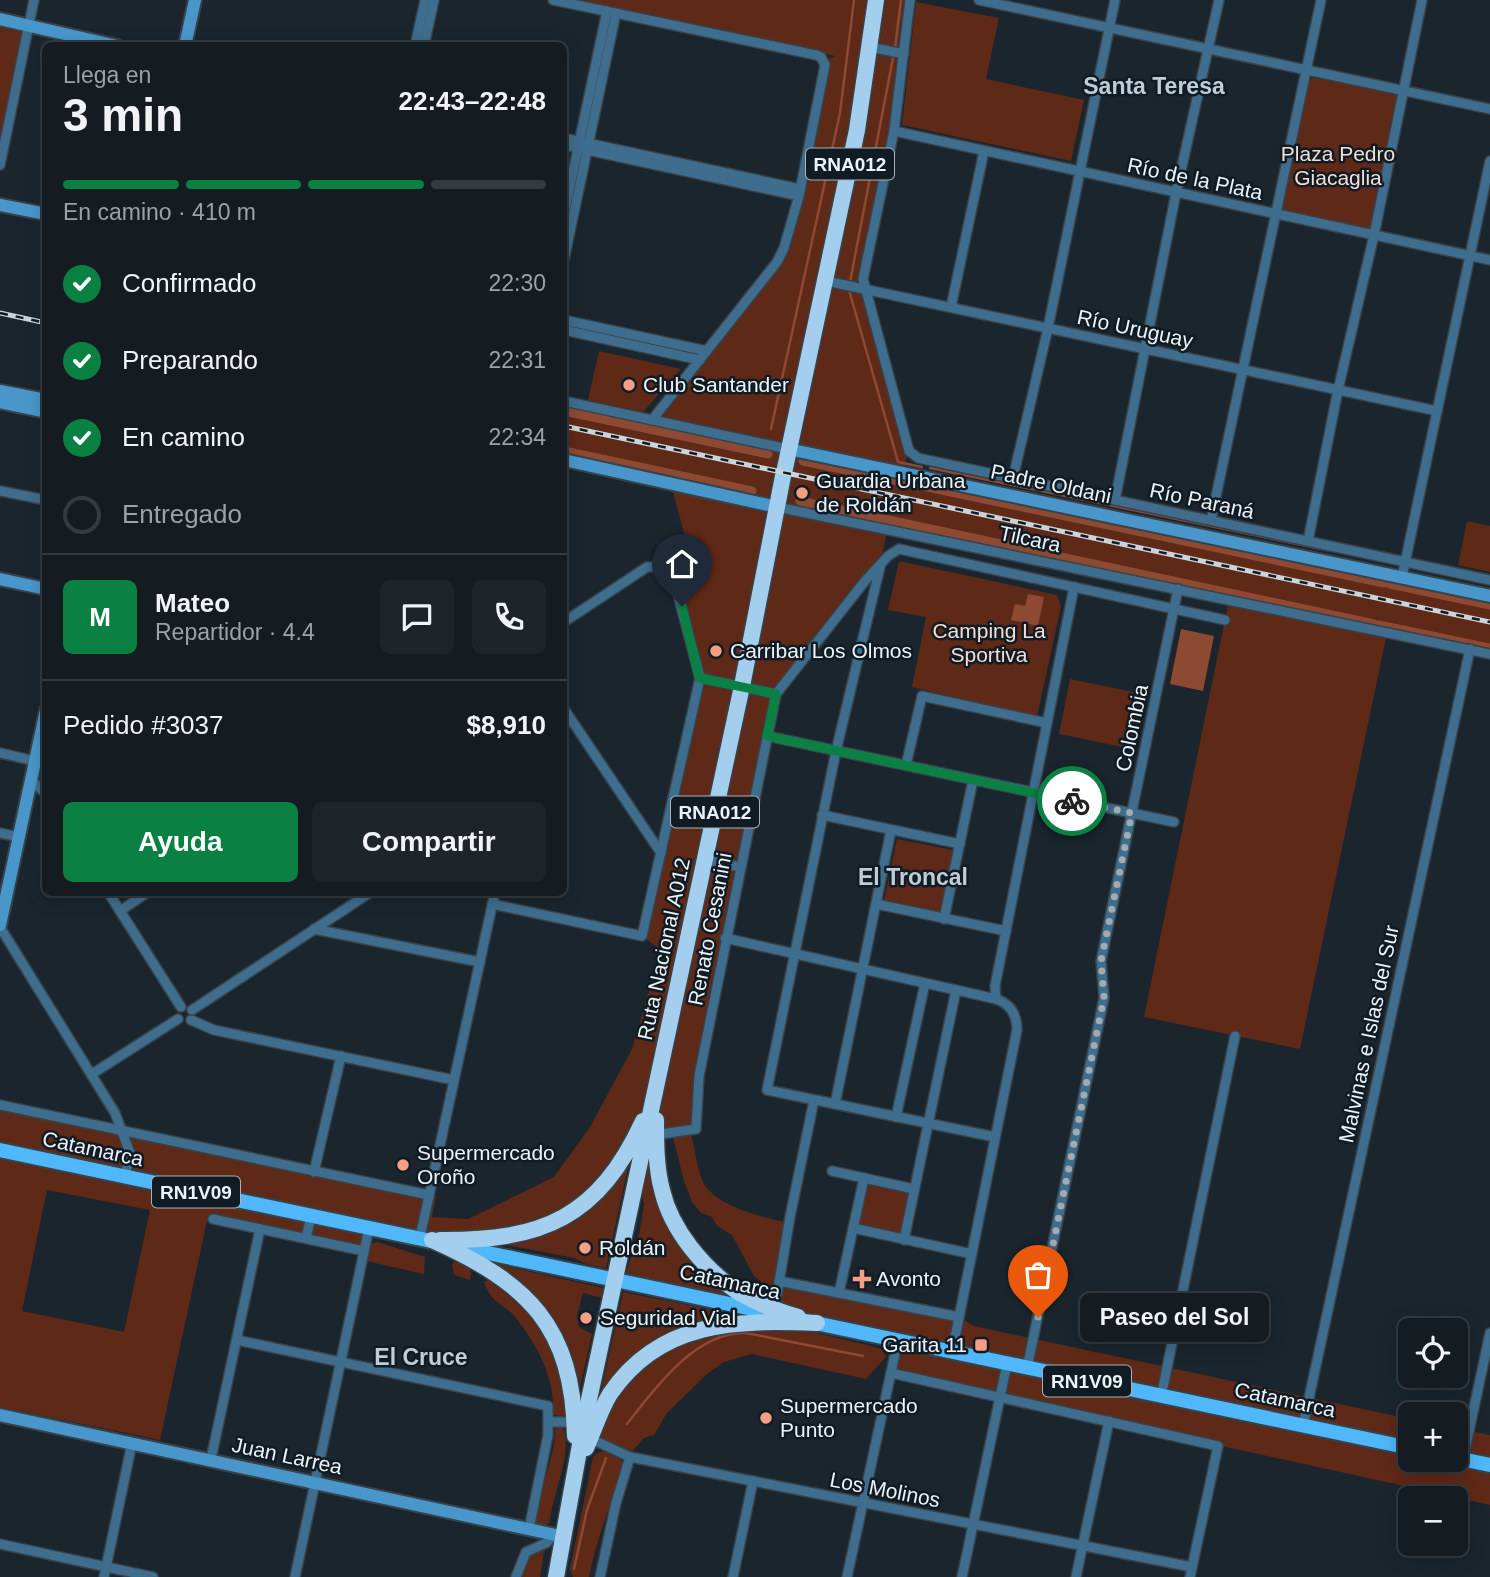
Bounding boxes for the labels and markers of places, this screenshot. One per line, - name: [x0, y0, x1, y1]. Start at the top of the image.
- place label: Club Santander: [643, 373, 789, 396]
- marker: Club Santander: [621, 377, 637, 393]
- place label: Guardia Urbana de Roldán: [816, 469, 966, 516]
- marker: Guardia Urbana de Roldán: [794, 485, 810, 501]
- pin: [652, 534, 712, 606]
- place label: Carribar Los Olmos: [730, 639, 912, 662]
- marker: Carribar Los Olmos: [708, 643, 724, 659]
- place label: Supermercado Oroño: [417, 1141, 555, 1188]
- marker: Supermercado Oroño: [395, 1157, 411, 1173]
- place label: Roldán: [599, 1236, 666, 1259]
- marker: Roldán: [577, 1240, 593, 1256]
- pin: [1008, 1245, 1068, 1317]
- place label: Avonto: [876, 1267, 941, 1290]
- marker: Avonto: [854, 1271, 870, 1287]
- callout: Paseo del Sol: [1080, 1292, 1269, 1342]
- place label: Seguridad Vial: [600, 1306, 736, 1329]
- marker: Seguridad Vial: [578, 1310, 594, 1326]
- place label: Garita 11: [882, 1333, 967, 1356]
- marker: Garita 11: [973, 1337, 989, 1353]
- place label: Supermercado Punto: [780, 1394, 918, 1441]
- marker: Supermercado Punto: [758, 1410, 774, 1426]

